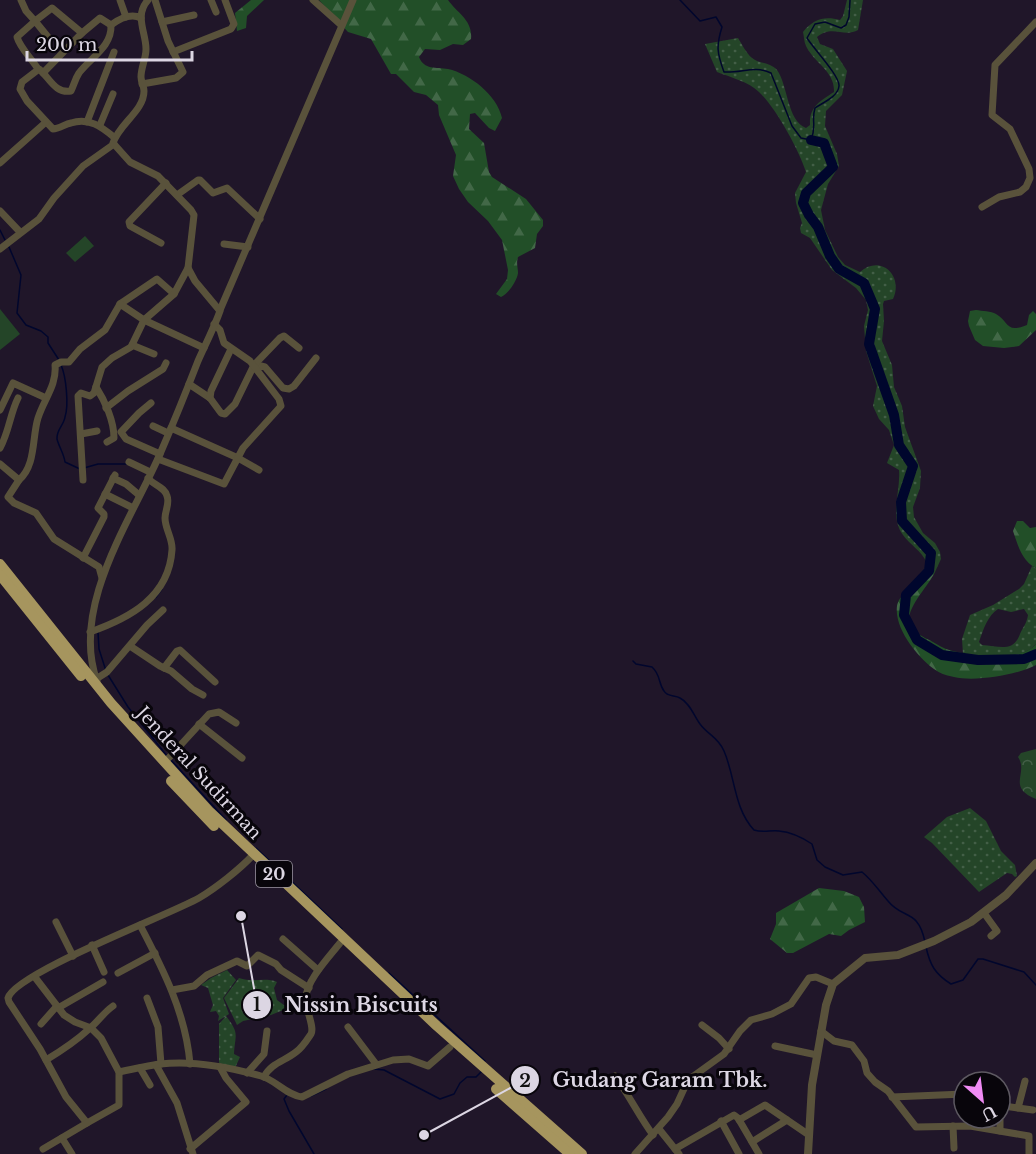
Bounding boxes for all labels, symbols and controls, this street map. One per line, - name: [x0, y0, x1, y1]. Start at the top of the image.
- scale bar: [27, 24, 192, 62]
- text: 200 m: [36, 34, 97, 56]
- street label: Jenderal Sudirman: [130, 701, 266, 844]
- road number: 20: [256, 861, 292, 887]
- callout: Nissin Biscuits: [242, 986, 450, 1024]
- text: Nissin Biscuits: [284, 993, 438, 1017]
- text: 1: [253, 994, 261, 1016]
- callout: Gudang Garam Tbk.: [510, 1061, 780, 1099]
- text: Gudang Garam Tbk.: [553, 1068, 767, 1092]
- text: 2: [519, 1070, 531, 1092]
- north arrow: [952, 1070, 1012, 1130]
- text: U: [978, 1101, 1000, 1125]

